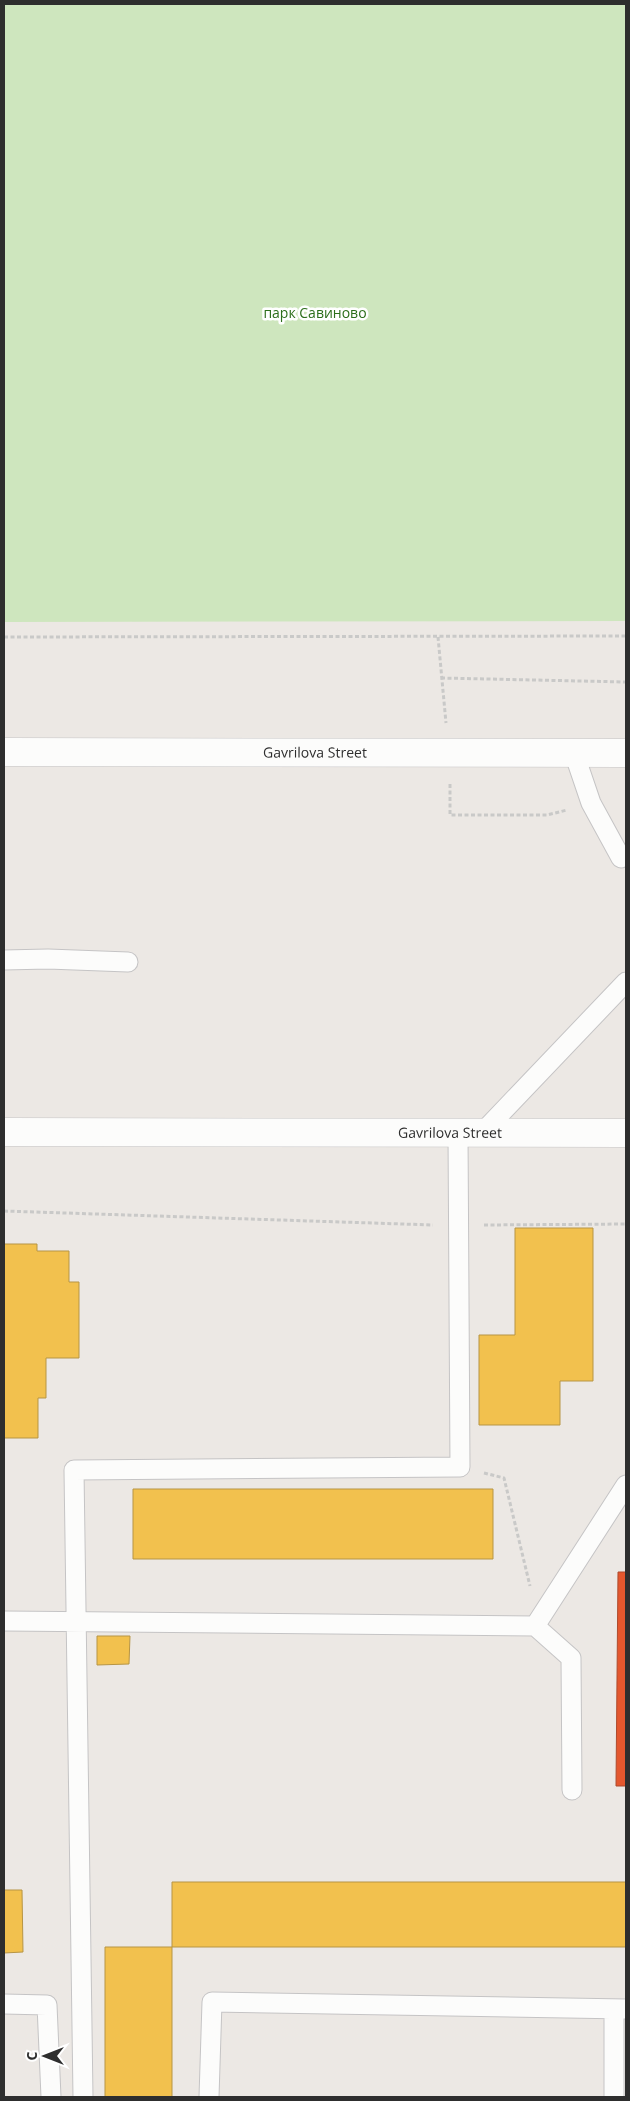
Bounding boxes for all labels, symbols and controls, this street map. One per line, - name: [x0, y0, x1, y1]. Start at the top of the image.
- park label: парк Савиново: [263, 303, 367, 322]
- street label: Gavrilova Street: [263, 742, 367, 762]
- street label: Gavrilova Street: [398, 1123, 502, 1142]
- north arrow: [20, 2031, 70, 2081]
- text: С: [22, 2051, 41, 2060]

